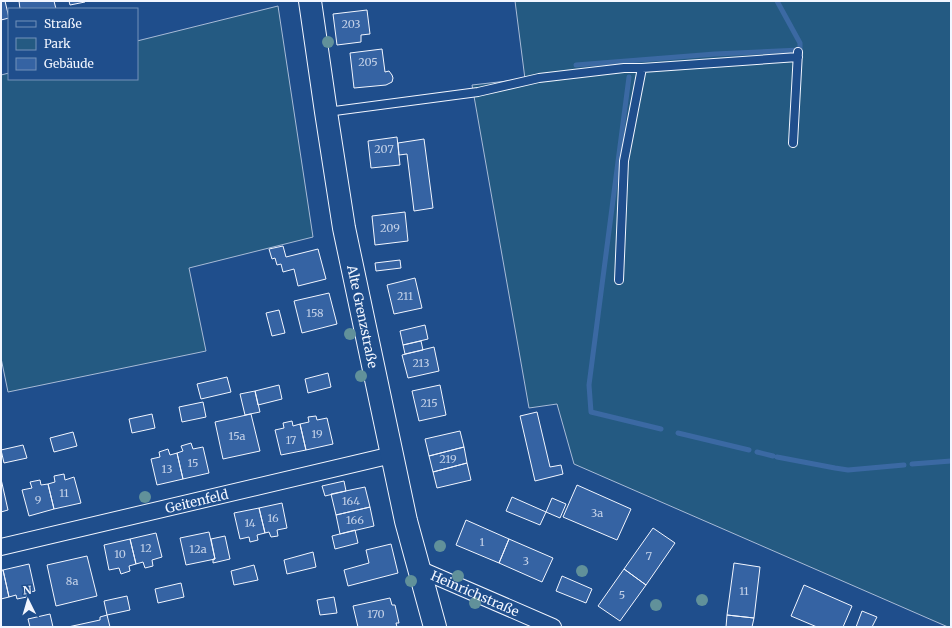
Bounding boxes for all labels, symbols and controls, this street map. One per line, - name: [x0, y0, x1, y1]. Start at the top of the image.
- legend: [8, 8, 138, 80]
- text: Straße: [44, 16, 82, 31]
- house number: 203: [341, 17, 361, 31]
- text: Park: [44, 36, 71, 51]
- house number: 205: [358, 55, 378, 69]
- text: Gebäude: [44, 56, 94, 71]
- house number: 207: [374, 142, 394, 156]
- house number: 209: [380, 221, 400, 235]
- street label: Alte Grenzstraße: [343, 262, 382, 370]
- house number: 211: [397, 289, 413, 303]
- house number: 158: [306, 306, 324, 320]
- house number: 213: [412, 356, 430, 370]
- house number: 215: [420, 396, 438, 410]
- house number: 19: [311, 427, 323, 441]
- house number: 15a: [229, 429, 246, 443]
- house number: 17: [286, 433, 296, 447]
- house number: 219: [439, 452, 457, 466]
- house number: 15: [187, 456, 199, 470]
- house number: 13: [162, 462, 172, 476]
- street label: Geitenfeld: [163, 485, 230, 517]
- house number: 11: [59, 486, 69, 500]
- house number: 9: [35, 493, 42, 507]
- house number: 164: [342, 494, 360, 508]
- house number: 3a: [591, 506, 603, 520]
- house number: 16: [267, 511, 279, 525]
- house number: 166: [346, 513, 364, 527]
- house number: 14: [244, 516, 256, 530]
- house number: 1: [480, 535, 485, 549]
- house number: 12: [140, 541, 152, 555]
- house number: 12a: [189, 542, 207, 556]
- house number: 10: [114, 547, 126, 561]
- house number: 7: [646, 549, 652, 563]
- house number: 3: [523, 554, 529, 568]
- street label: Heinrichstraße: [428, 567, 522, 620]
- house number: 8a: [66, 574, 78, 588]
- north arrow: [8, 580, 48, 620]
- text: N: [22, 583, 32, 597]
- house number: 11: [739, 584, 749, 598]
- house number: 5: [619, 588, 625, 602]
- house number: 170: [367, 607, 385, 621]

